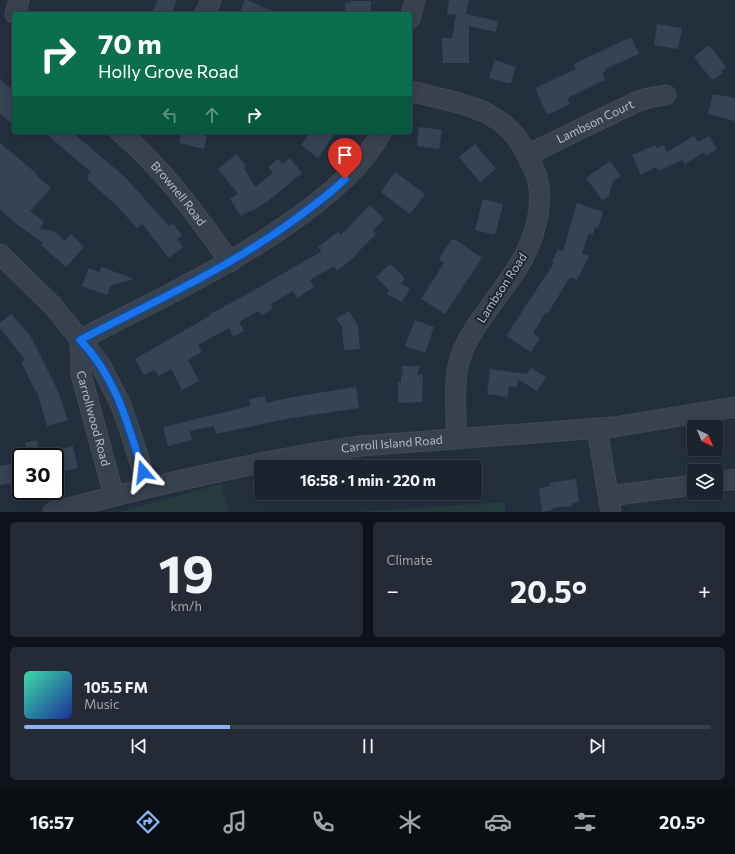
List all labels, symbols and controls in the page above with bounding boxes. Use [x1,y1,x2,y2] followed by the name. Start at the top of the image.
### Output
[98,26,162,60] text: 70 m
[32,28,84,80] icon: right
[98,60,239,82] text: Holly Grove Road
[554,96,636,146] street label: Lambson Court
[159,104,181,126] icon: left
[201,104,223,126] icon: ahead
[243,104,265,126] icon: right
[328,138,362,179] pin
[334,144,356,166] icon: arrive
[149,158,209,228] street label: Brownell Road
[473,250,529,325] street label: Lambson Road
[74,369,114,467] street label: Carrollwood Road
[687,420,723,456] north arrow
[687,420,723,500] map controls
[340,432,443,455] street label: Carroll Island Road
[12,448,64,500] speed limit sign: 30
[122,451,164,493] position arrow
[687,464,723,500] button: layers
[300,471,436,489] text: 16:58 · 1 min · 220 m
[158,540,214,604] text: 19
[387,552,432,568] text: Climate
[510,572,587,609] text: 20.5°
[387,577,399,604] text: −
[698,577,711,604] text: +
[170,598,202,614] text: km/h
[84,678,148,696] text: 105.5 FM
[84,696,119,712] text: Music
[128,735,150,757] icon: previous
[357,735,379,757] icon: pause
[586,735,608,757] icon: next
[134,808,162,836] icon: directions
[221,808,249,836] icon: music
[309,808,337,836] icon: phone
[396,808,424,836] icon: climate
[484,808,512,836] icon: car
[571,808,599,836] icon: filters
[30,811,74,833] text: 16:57
[659,811,705,833] text: 20.5°

